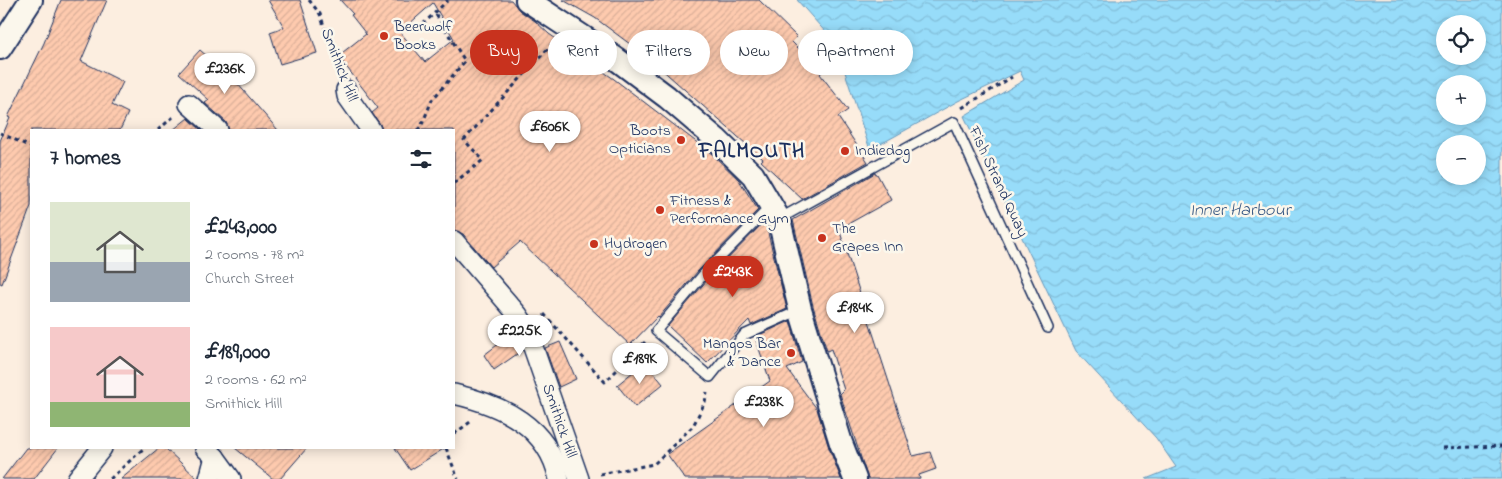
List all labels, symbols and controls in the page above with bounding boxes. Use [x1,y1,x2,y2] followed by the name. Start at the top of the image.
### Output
[393,15,453,57] place label: Beerwolf Books
[1436,15,1486,185] map controls
[1436,15,1486,65] button: locate
[314,25,364,106] street label: Smithick Hill
[378,30,390,42] marker: Beerwolf Books
[470,30,538,75] chip: Buy
[548,30,617,75] chip: Rent
[627,30,710,75] chip: Filters
[720,30,788,75] chip: New
[798,30,913,75] chip: Apartment
[190,52,260,95] pin: £236K
[205,57,245,81] text: £236K
[1436,75,1486,125] button: +
[515,110,585,153] pin: £606K
[531,115,569,139] text: £606K
[609,119,671,161] place label: Boots Opticians
[961,122,1034,242] street label: Fish Strand Quay
[675,134,687,146] marker: Boots Opticians
[1436,135,1486,185] button: −
[698,137,805,167] district label: FALMOUTH
[855,139,910,163] place label: Indiedog
[50,144,121,174] text: 7 homes
[407,145,435,173] icon: filters
[839,145,851,157] marker: Indiedog
[669,189,789,231] place label: Fitness & Performance Gym
[1190,198,1293,224] water label: Inner Harbour
[654,204,666,216] marker: Fitness & Performance Gym
[205,213,277,243] text: £243,000
[832,217,903,259] place label: The Grapes Inn
[90,222,150,282] icon: home
[604,232,667,256] place label: Hydrogen
[816,232,828,244] marker: The Grapes Inn
[588,238,600,250] marker: Hydrogen
[205,243,304,267] text: 2 rooms · 78 m²
[698,256,768,298] pin: £243K
[713,260,753,284] text: £243K
[205,267,294,291] text: Church Street
[820,292,890,334] pin: £184K
[837,296,873,320] text: £184K
[485,314,555,357] pin: £225K
[499,319,541,343] text: £225K
[703,332,782,374] place label: Mangos Bar & Dance
[205,338,270,368] text: £189,000
[605,342,675,385] pin: £189K
[90,347,150,407] icon: home
[623,347,657,371] text: £189K
[785,347,797,359] marker: Mangos Bar & Dance
[205,368,307,392] text: 2 rooms · 62 m²
[535,381,583,462] street label: Smithick Hill
[729,386,799,428] pin: £238K
[745,390,783,414] text: £238K
[205,392,282,416] text: Smithick Hill

